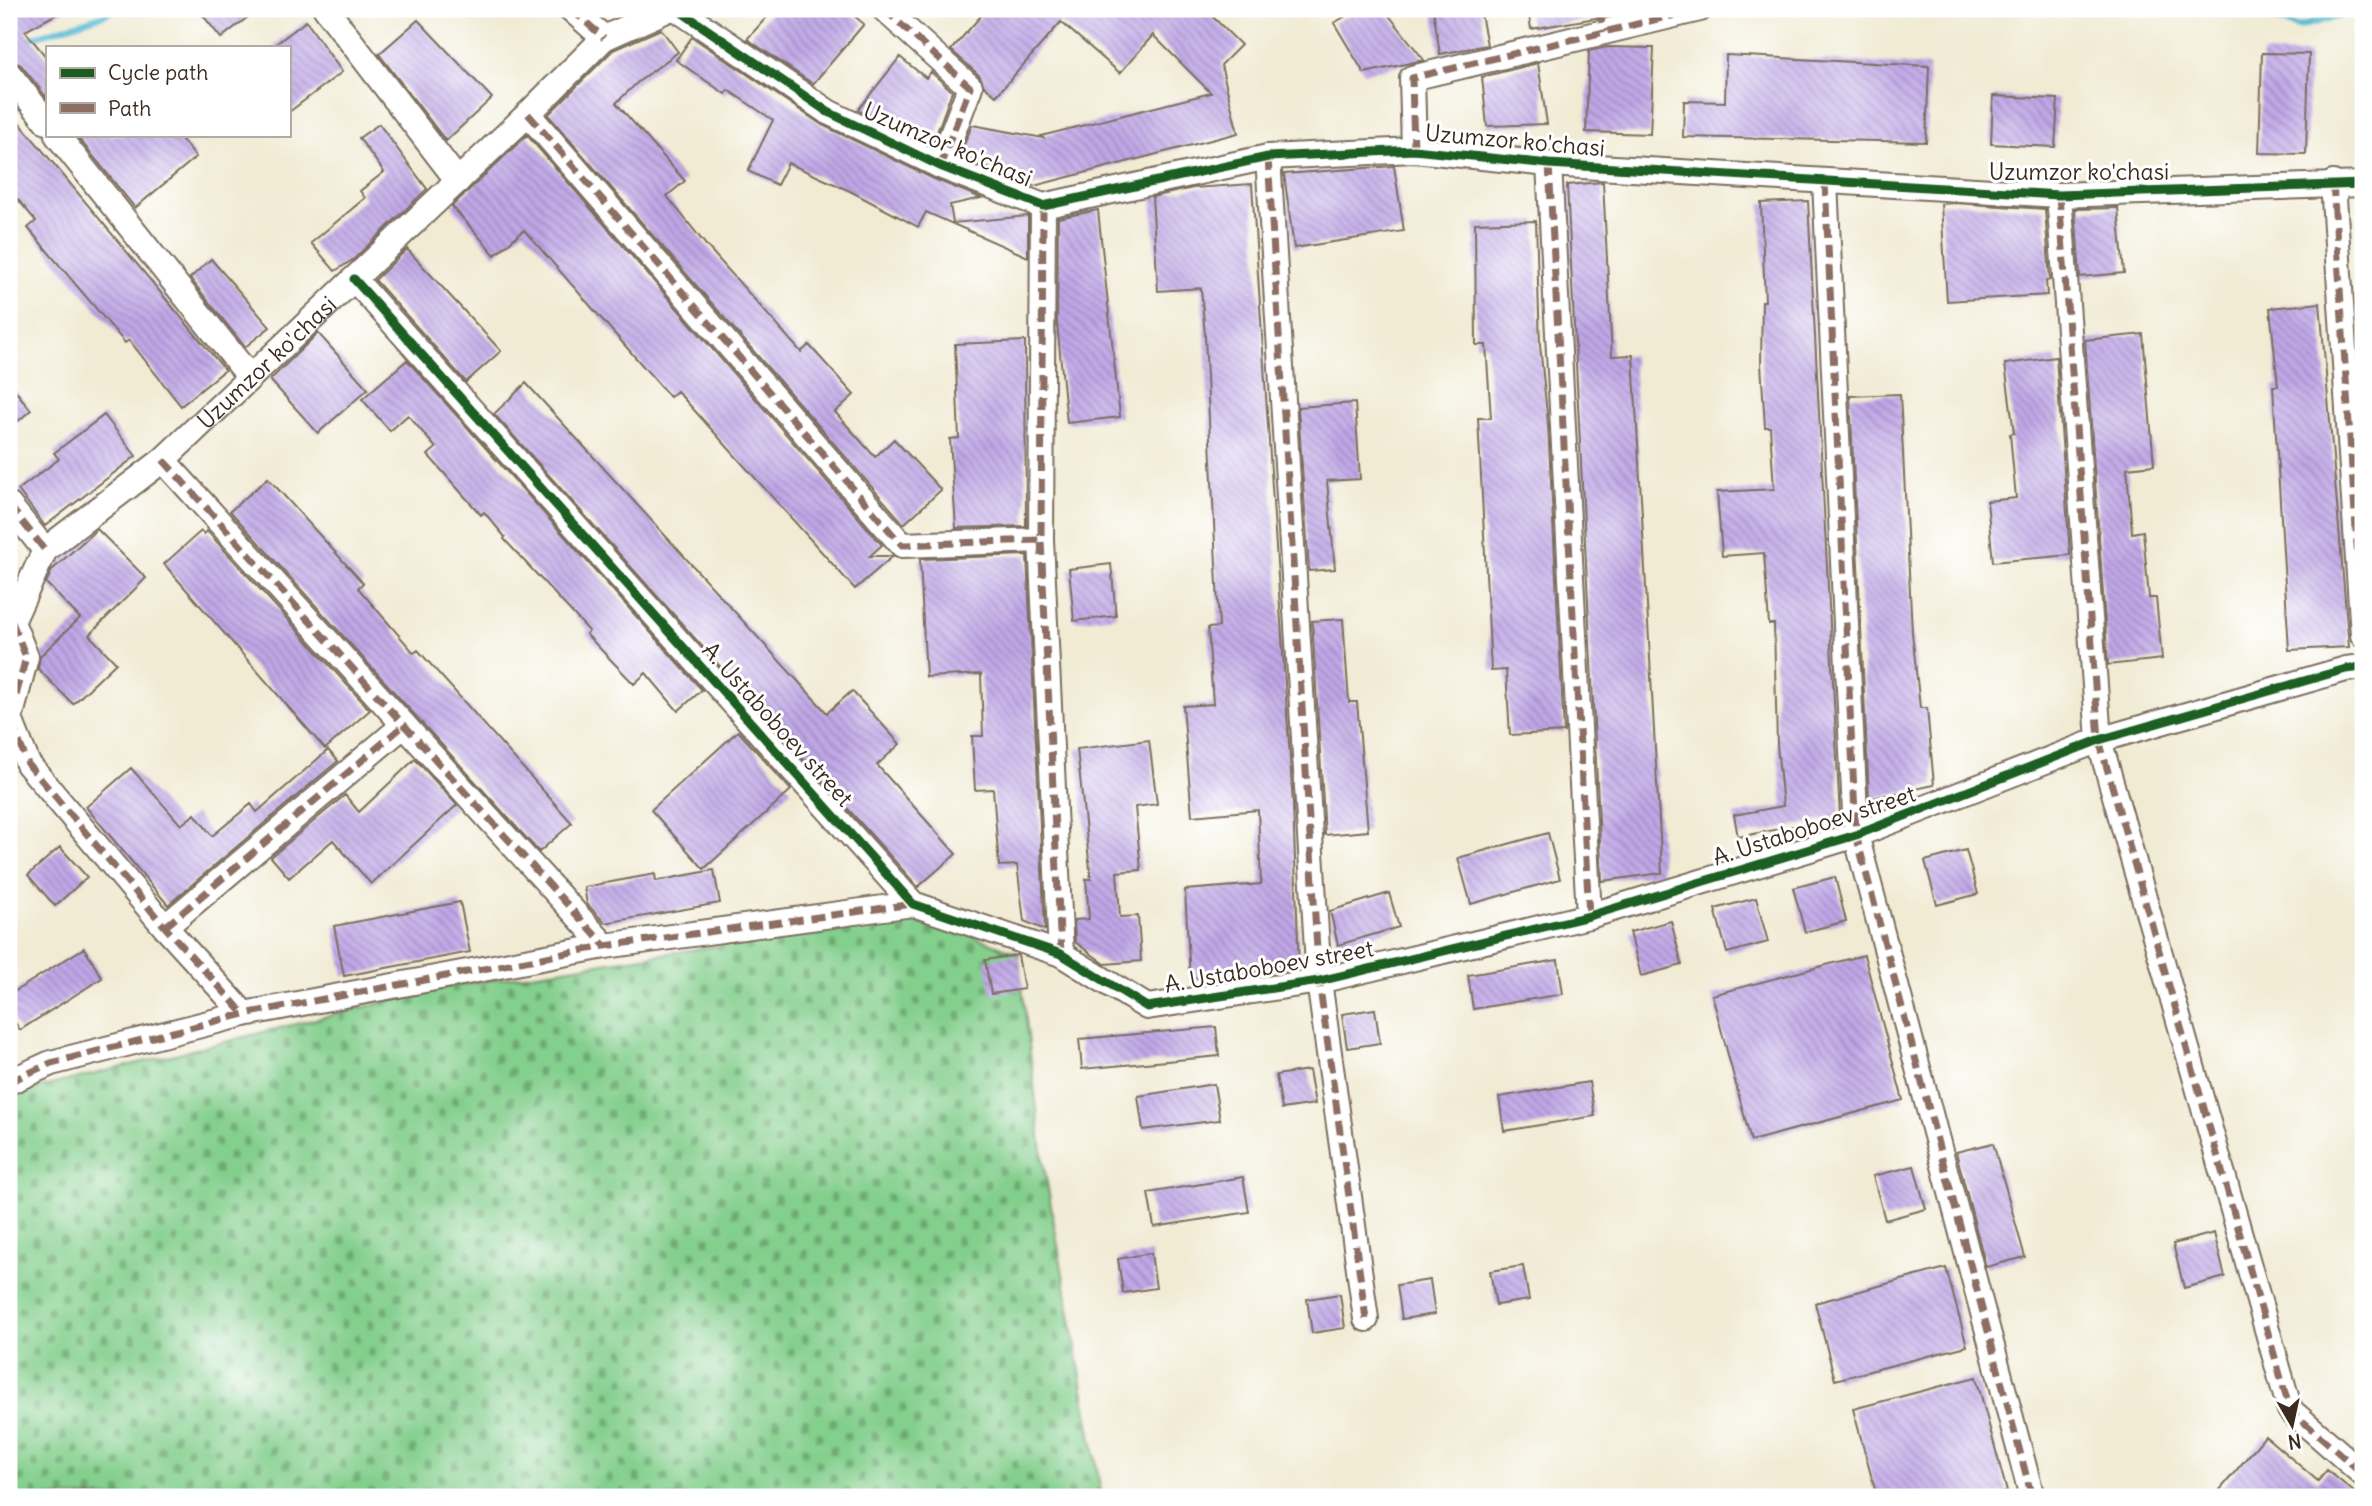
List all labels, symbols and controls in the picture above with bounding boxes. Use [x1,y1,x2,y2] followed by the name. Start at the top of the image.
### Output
[46,46,290,136] legend
[108,59,208,86] text: Cycle path
[108,95,151,122] text: Path
[859,95,1037,193] street label: Uzumzor ko'chasi
[1424,118,1606,162] street label: Uzumzor ko'chasi
[1989,157,2169,186] street label: Uzumzor ko'chasi
[191,289,342,435] street label: Uzumzor ko'chasi
[696,636,860,812] street label: A. Ustaboboev street
[1709,778,1919,871] street label: A. Ustaboboev street
[1162,933,1376,999] street label: A. Ustaboboev street
[2256,1390,2326,1460] north arrow
[2286,1429,2303,1455] text: N

